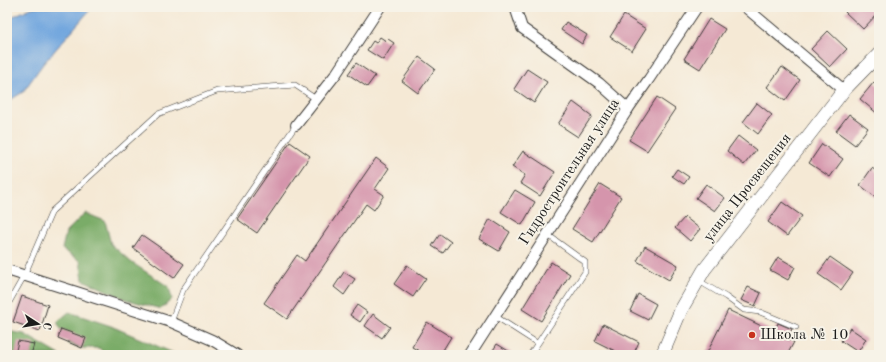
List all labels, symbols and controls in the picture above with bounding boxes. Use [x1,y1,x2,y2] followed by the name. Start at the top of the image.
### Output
[517,96,623,248] street label: Гидростроительная улица
[701,131,795,245] street label: улица Просвещения
[18,304,58,344] north arrow
[40,321,52,330] text: С
[760,328,848,343] place label: Школа № 10
[747,330,757,340] marker: Школа № 10

